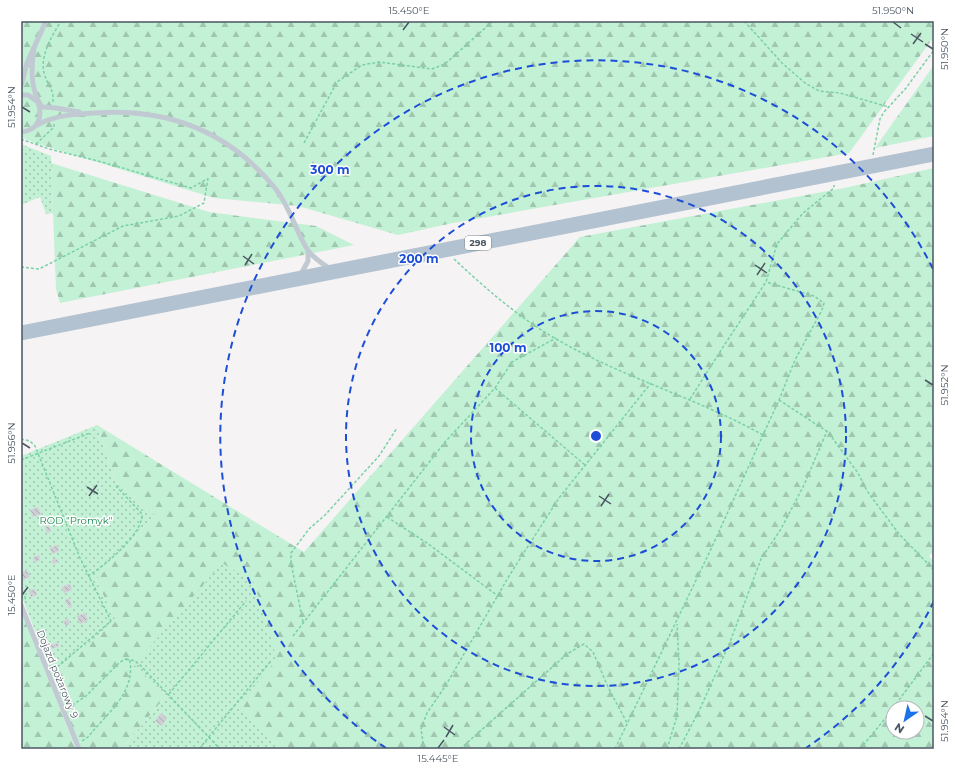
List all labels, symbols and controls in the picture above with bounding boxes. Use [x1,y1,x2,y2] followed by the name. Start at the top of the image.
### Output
[388,4,430,17] text: 15.450°E
[872,4,914,17] text: 51.950°N
[938,28,951,70] text: 51.950°N
[5,86,18,128] text: 51.954°N
[309,162,350,177] text: 300 m
[465,236,491,250] road number: 298
[399,251,439,266] text: 200 m
[490,340,526,355] text: 100 m
[938,364,951,406] text: 51.952°N
[5,422,18,464] text: 51.956°N
[589,429,603,443] centre of rings
[40,514,113,527] park label: ROD "Promyk"
[5,574,18,616] text: 15.450°E
[34,628,81,720] street label: Dojazd pożarowy 9
[885,700,925,740] north arrow
[938,700,951,742] text: 51.954°N
[892,720,907,737] text: N
[418,752,459,765] text: 15.445°E

